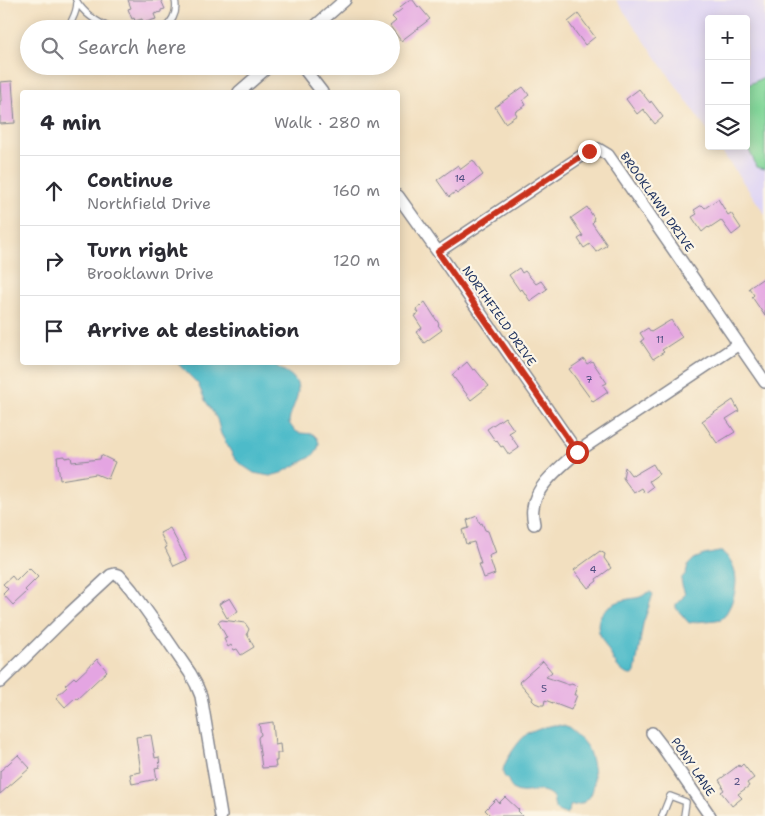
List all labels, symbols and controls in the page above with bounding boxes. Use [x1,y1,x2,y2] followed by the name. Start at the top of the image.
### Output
[705,15,750,150] map controls
[705,15,750,60] button: +
[20,20,400,75] search box
[38,34,66,62] icon: search
[78,35,187,60] text: Search here
[705,60,750,105] button: −
[705,105,750,150] button: layers
[40,109,101,137] text: 4 min
[274,112,380,133] text: Walk · 280 m
[578,140,601,163] route end
[617,149,697,255] street label: BROOKLAWN DRIVE
[87,168,173,193] text: Continue
[455,172,465,185] house number: 14
[40,177,68,205] icon: ahead
[333,180,380,201] text: 160 m
[87,193,211,214] text: Northfield Drive
[87,238,188,263] text: Turn right
[40,247,68,275] icon: right
[333,250,380,271] text: 120 m
[87,263,214,284] text: Brooklawn Drive
[458,263,540,369] street label: NORTHFIELD DRIVE
[40,317,68,345] icon: arrive
[87,318,299,343] text: Arrive at destination
[656,333,664,346] house number: 11
[586,373,593,386] house number: 7
[566,441,589,464] route start
[590,563,597,576] house number: 4
[541,682,547,695] house number: 5
[667,735,719,799] street label: PONY LANE
[734,775,741,788] house number: 2

